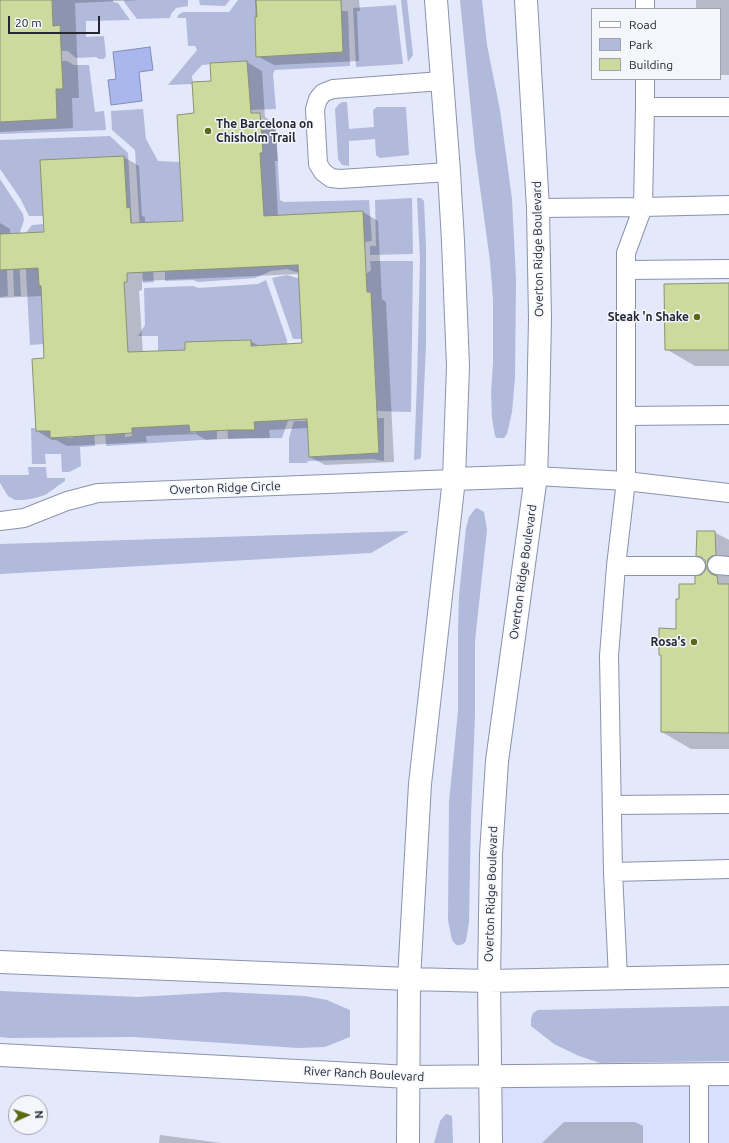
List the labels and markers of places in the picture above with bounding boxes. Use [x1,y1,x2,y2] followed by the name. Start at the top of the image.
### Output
[216,117,313,145] place label: The Barcelona on Chisholm Trail
[203,126,213,136] marker: The Barcelona on Chisholm Trail
[608,310,689,324] place label: Steak 'n Shake
[692,312,702,322] marker: Steak 'n Shake
[651,635,686,649] place label: Rosa's
[689,637,699,647] marker: Rosa's

